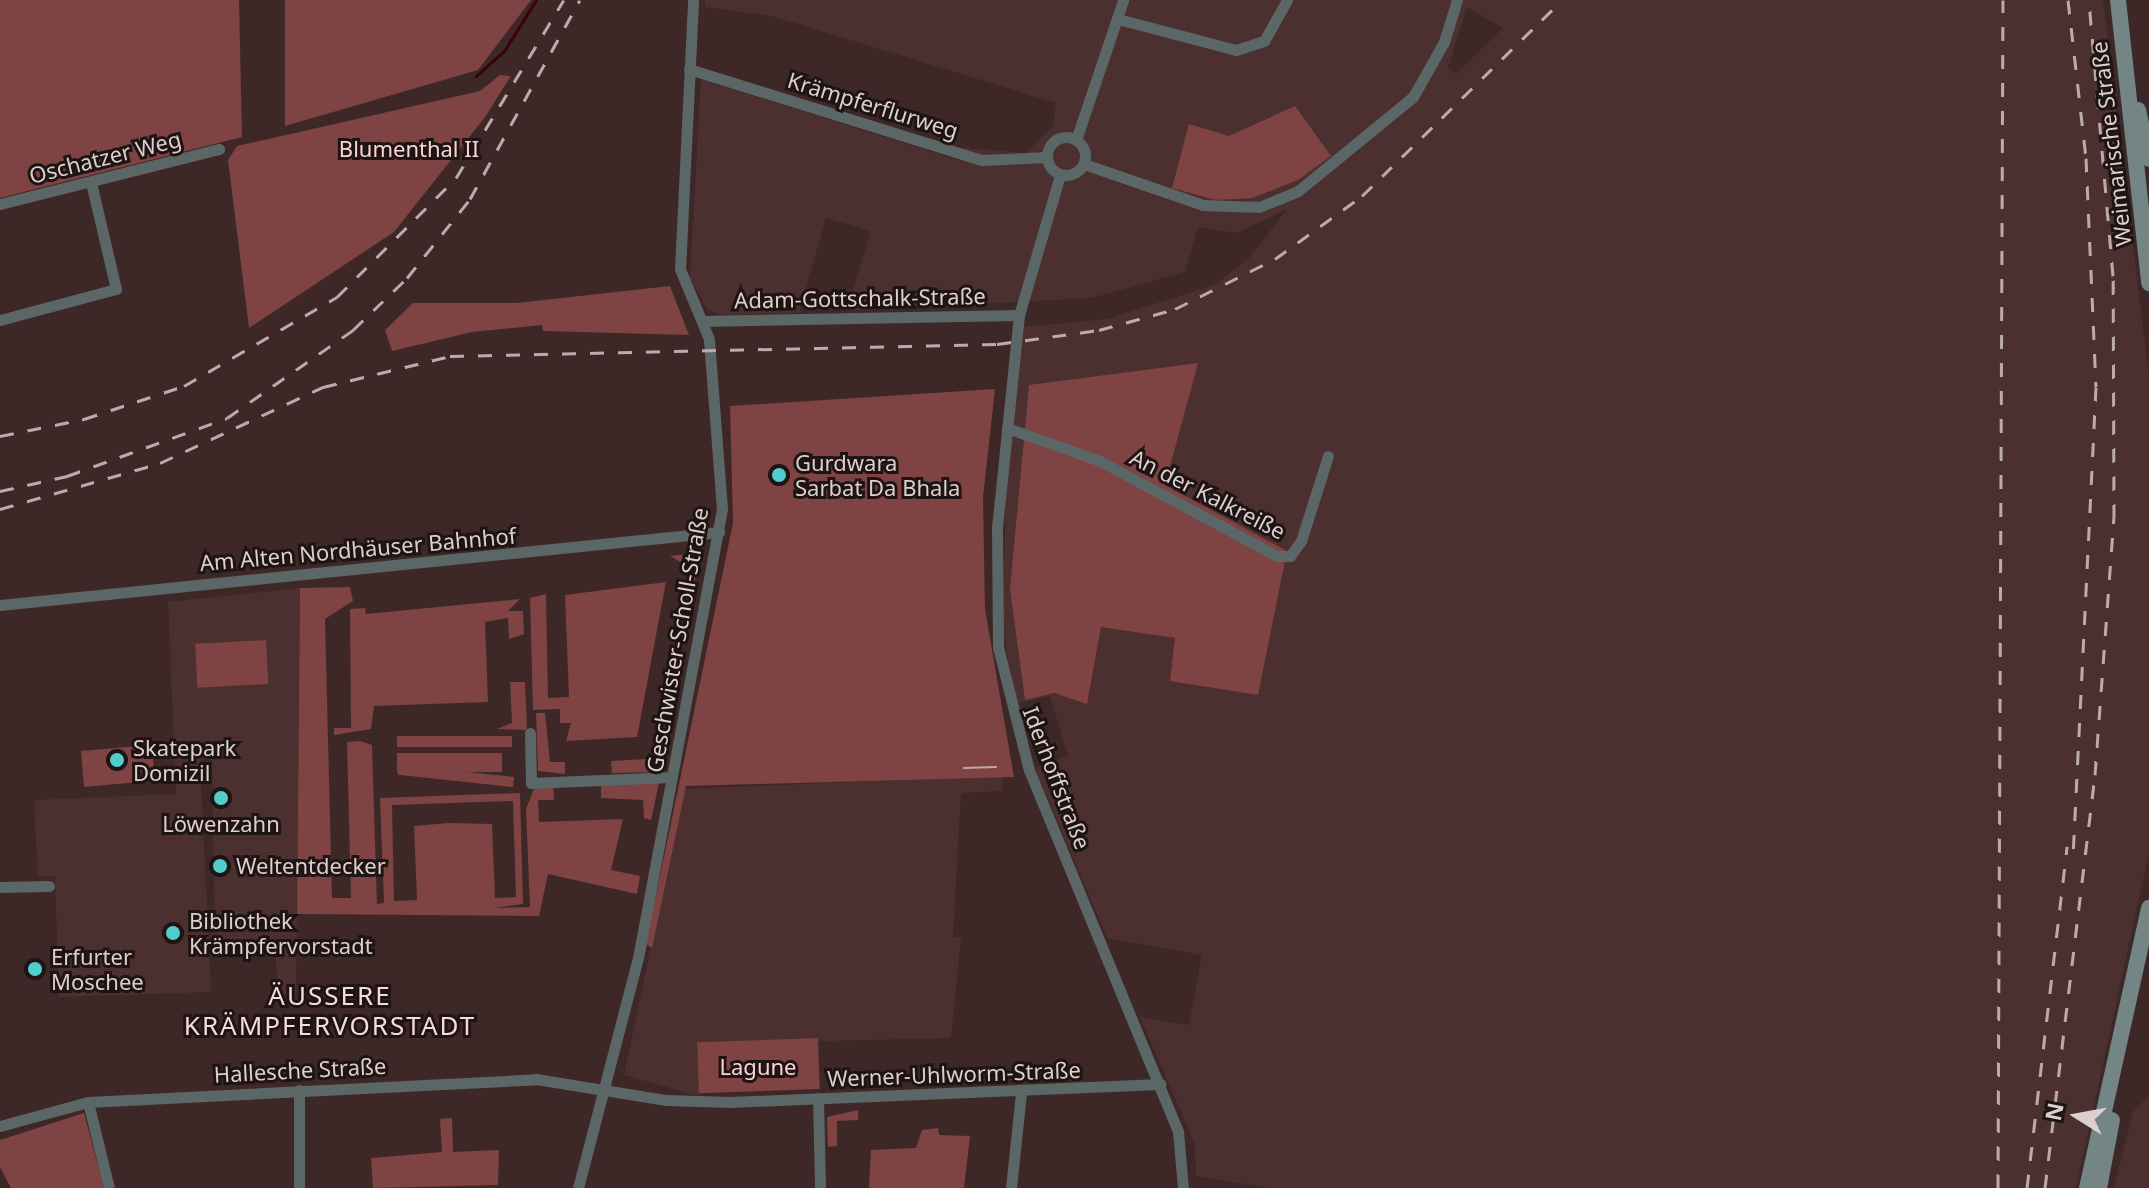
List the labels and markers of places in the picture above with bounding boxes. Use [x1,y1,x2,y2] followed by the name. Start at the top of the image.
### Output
[795,449,960,500] place label: Gurdwara Sarbat Da Bhala
[770,466,788,484] marker: Gurdwara Sarbat Da Bhala
[133,734,236,786] place label: Skatepark Domizil
[108,751,126,769] marker: Skatepark Domizil
[212,789,230,807] marker: Löwenzahn
[162,811,280,837] place label: Löwenzahn
[236,853,386,879] place label: Weltentdecker
[211,857,229,875] marker: Weltentdecker
[189,907,373,958] place label: Bibliothek Krämpfervorstadt
[164,924,182,942] marker: Bibliothek Krämpfervorstadt
[51,943,144,994] place label: Erfurter Moschee
[26,960,44,978] marker: Erfurter Moschee

